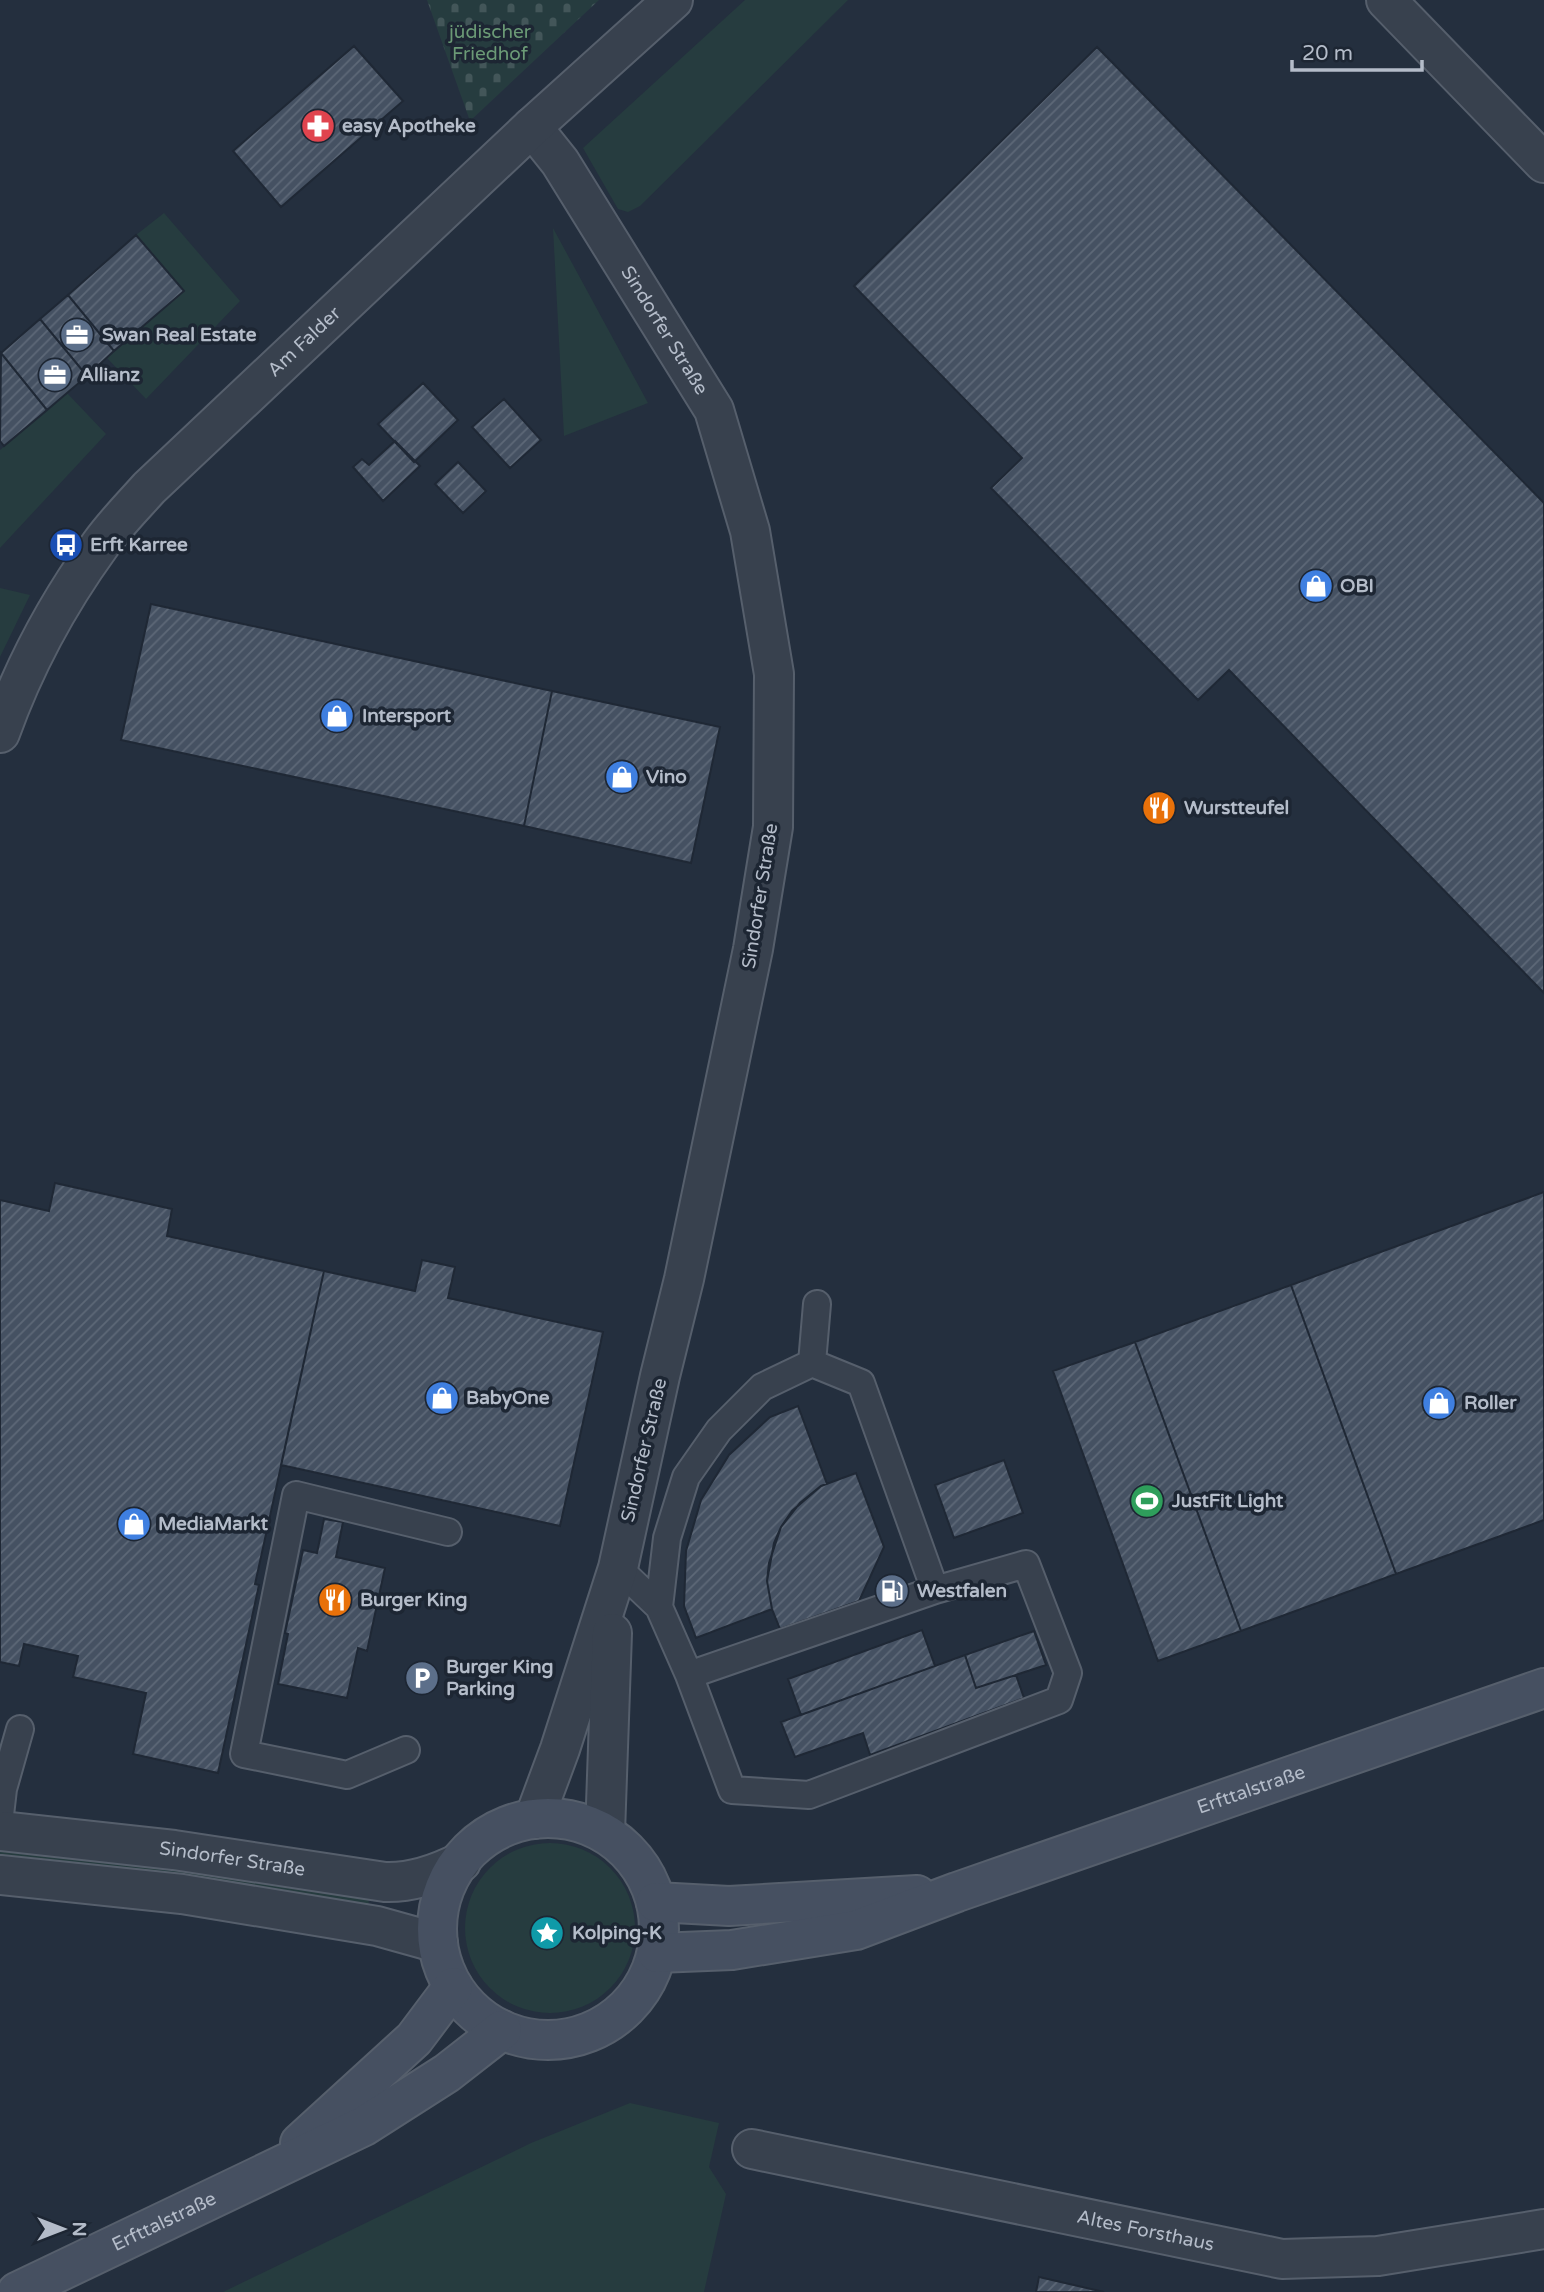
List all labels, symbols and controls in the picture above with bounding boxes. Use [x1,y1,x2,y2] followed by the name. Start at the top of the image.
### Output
[448,21,532,65] park label: jüdischer Friedhof
[1292,28,1422,72] scale bar
[1302,41,1353,66] text: 20 m
[299,107,337,145] pharmacy icon: easy Apotheke
[342,115,476,138] place label: easy Apotheke
[616,262,713,399] street label: Sindorfer Straße
[263,302,346,381] street label: Am Falder
[58,316,96,354] office icon: Swan Real Estate
[102,324,257,346] place label: Swan Real Estate
[36,356,74,394] office icon: Allianz
[80,364,141,386] place label: Allianz
[47,526,85,564] bus stop icon: Erft Karree
[90,534,188,556] place label: Erft Karree
[1297,567,1335,605] shop icon: OBI
[1340,575,1374,597] place label: OBI
[318,697,356,735] shop icon: Intersport
[362,705,452,728] place label: Intersport
[603,758,641,796] shop icon: Vino
[646,766,687,788] place label: Vino
[1140,789,1178,827] restaurant icon: Wurstteufel
[1184,797,1289,819] place label: Wurstteufel
[738,822,782,970] street label: Sindorfer Straße
[617,1376,671,1524] street label: Sindorfer Straße
[423,1379,461,1417] shop icon: BabyOne
[1420,1384,1458,1422] shop icon: Roller
[466,1387,550,1410] place label: BabyOne
[1464,1392,1517,1414] place label: Roller
[1128,1482,1166,1520] sports icon: JustFit Light
[1171,1490,1284,1513] place label: JustFit Light
[115,1505,153,1543] shop icon: MediaMarkt
[158,1513,269,1535] place label: MediaMarkt
[873,1572,911,1610] fuel station icon: Westfalen
[917,1580,1007,1602] place label: Westfalen
[316,1581,354,1619] restaurant icon: Burger King
[360,1589,468,1612] place label: Burger King
[446,1656,554,1701] place label: Burger King Parking
[403,1659,441,1697] parking icon: Burger King Parking
[1194,1761,1308,1819] street label: Erfttalstraße
[158,1837,307,1881] street label: Sindorfer Straße
[528,1914,566,1952] place icon: Kolping-K
[572,1922,662,1945] place label: Kolping-K
[108,2187,220,2256] street label: Erfttalstraße
[28,2194,98,2264] north arrow
[1075,2206,1216,2256] street label: Altes Forsthaus
[68,2221,90,2237] text: N

